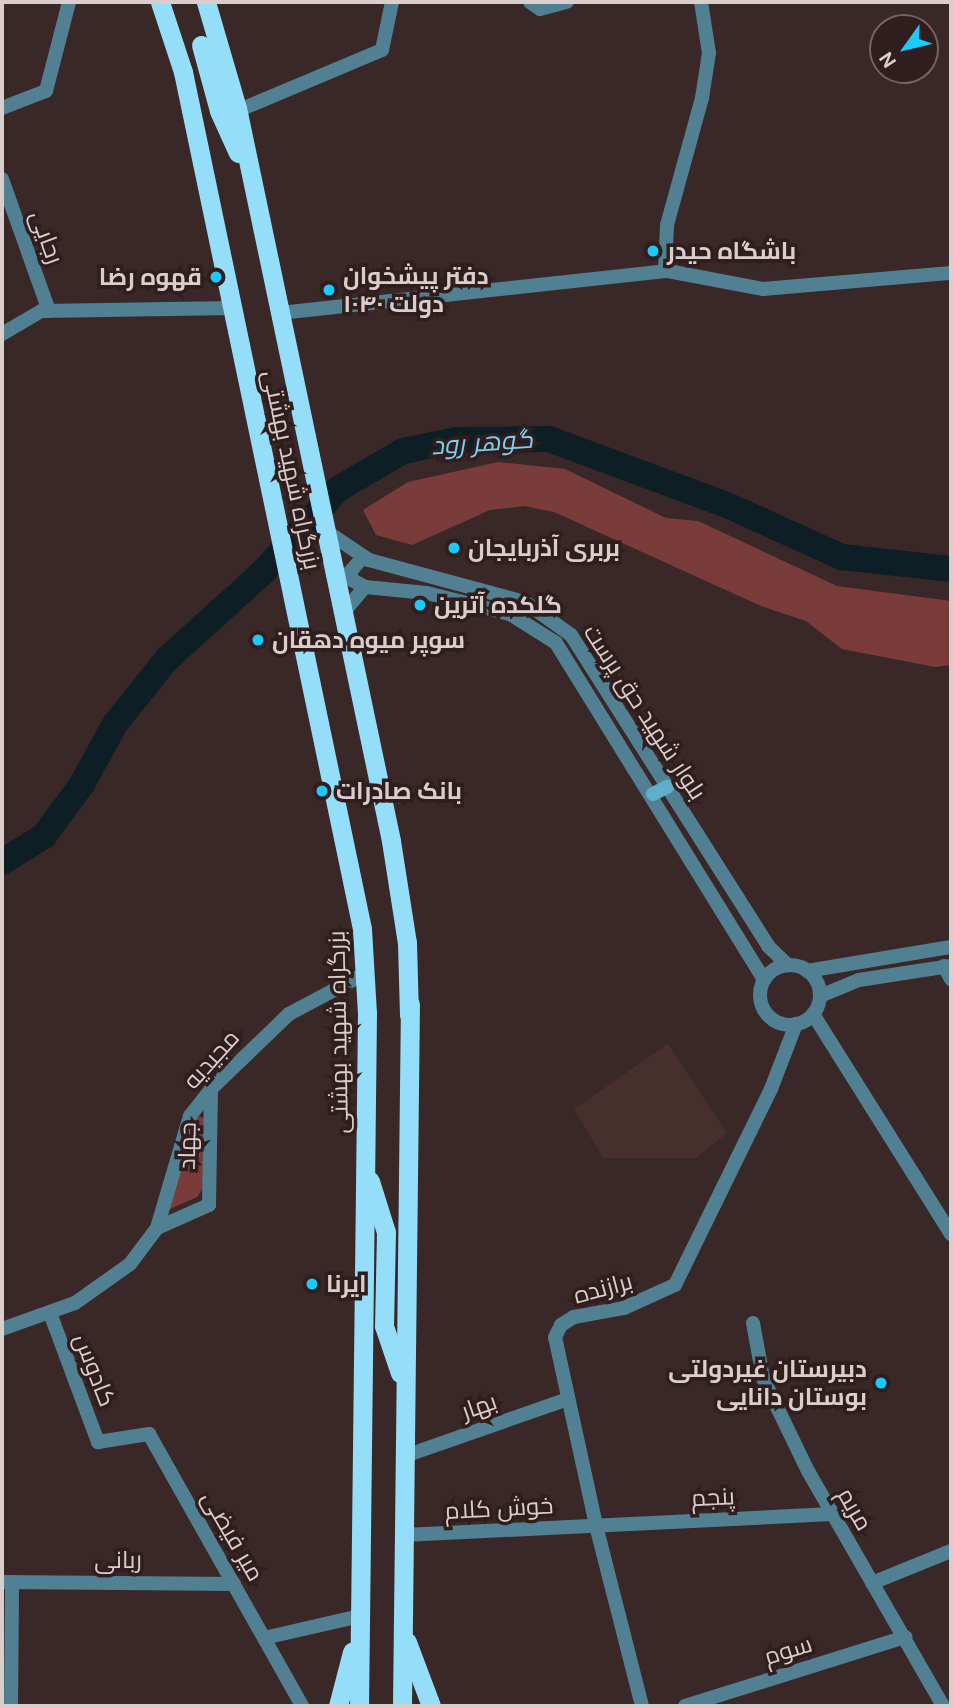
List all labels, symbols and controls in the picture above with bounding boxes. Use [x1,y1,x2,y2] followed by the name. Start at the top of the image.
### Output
[869,14,939,84] north arrow
[874,47,902,73] text: N
[24,207,70,267] street label: رجایی
[667,237,796,265] place label: باشگاه حیدر
[645,243,661,259] marker: باشگاه حیدر
[343,262,489,318] place label: دفتر پیشخوان دولت ۱۰۴۰
[99,263,202,291] place label: قهوه رضا
[208,269,224,285] marker: قهوه رضا
[321,282,337,298] marker: دفتر پیشخوان دولت ۱۰۴۰
[257,368,327,572] street label: بزرگراه شهید بهشتی
[430,424,534,462] water label: گوهر رود
[468,534,620,562] place label: بربری آذربایجان
[446,540,462,556] marker: بربری آذربایجان
[434,591,562,619] place label: گلکده آترین
[412,597,428,613] marker: گلکده آترین
[578,619,712,805] street label: بلوار شهید حق پرست
[272,626,465,654] place label: سوپر میوه دهقان
[250,632,266,648] marker: سوپر میوه دهقان
[336,777,462,805] place label: بانک صادرات
[314,783,330,799] marker: بانک صادرات
[322,930,354,1134] street label: بزرگراه شهید بهشتی
[177,1023,245,1095] street label: مجیدیه
[172,1122,202,1170] street label: جهاد
[570,1266,636,1310] street label: برازنده
[326,1270,367,1298] place label: ایرنا
[304,1276,320,1292] marker: ایرنا
[68,1329,122,1411] street label: کادوس
[668,1355,867,1411] place label: دبیرستان غیردولتی بوستان دانایی
[873,1375,889,1391] marker: دبیرستان غیردولتی بوستان دانایی
[457,1387,501,1425] street label: بهار
[690,1481,736,1513] street label: پنجم
[831,1482,879,1536] street label: مریم
[196,1486,270,1586] street label: میر فیضی
[444,1491,554,1525] street label: خوش کلام
[94,1546,142,1574] street label: ربانی
[760,1629,816,1671] street label: سوم

